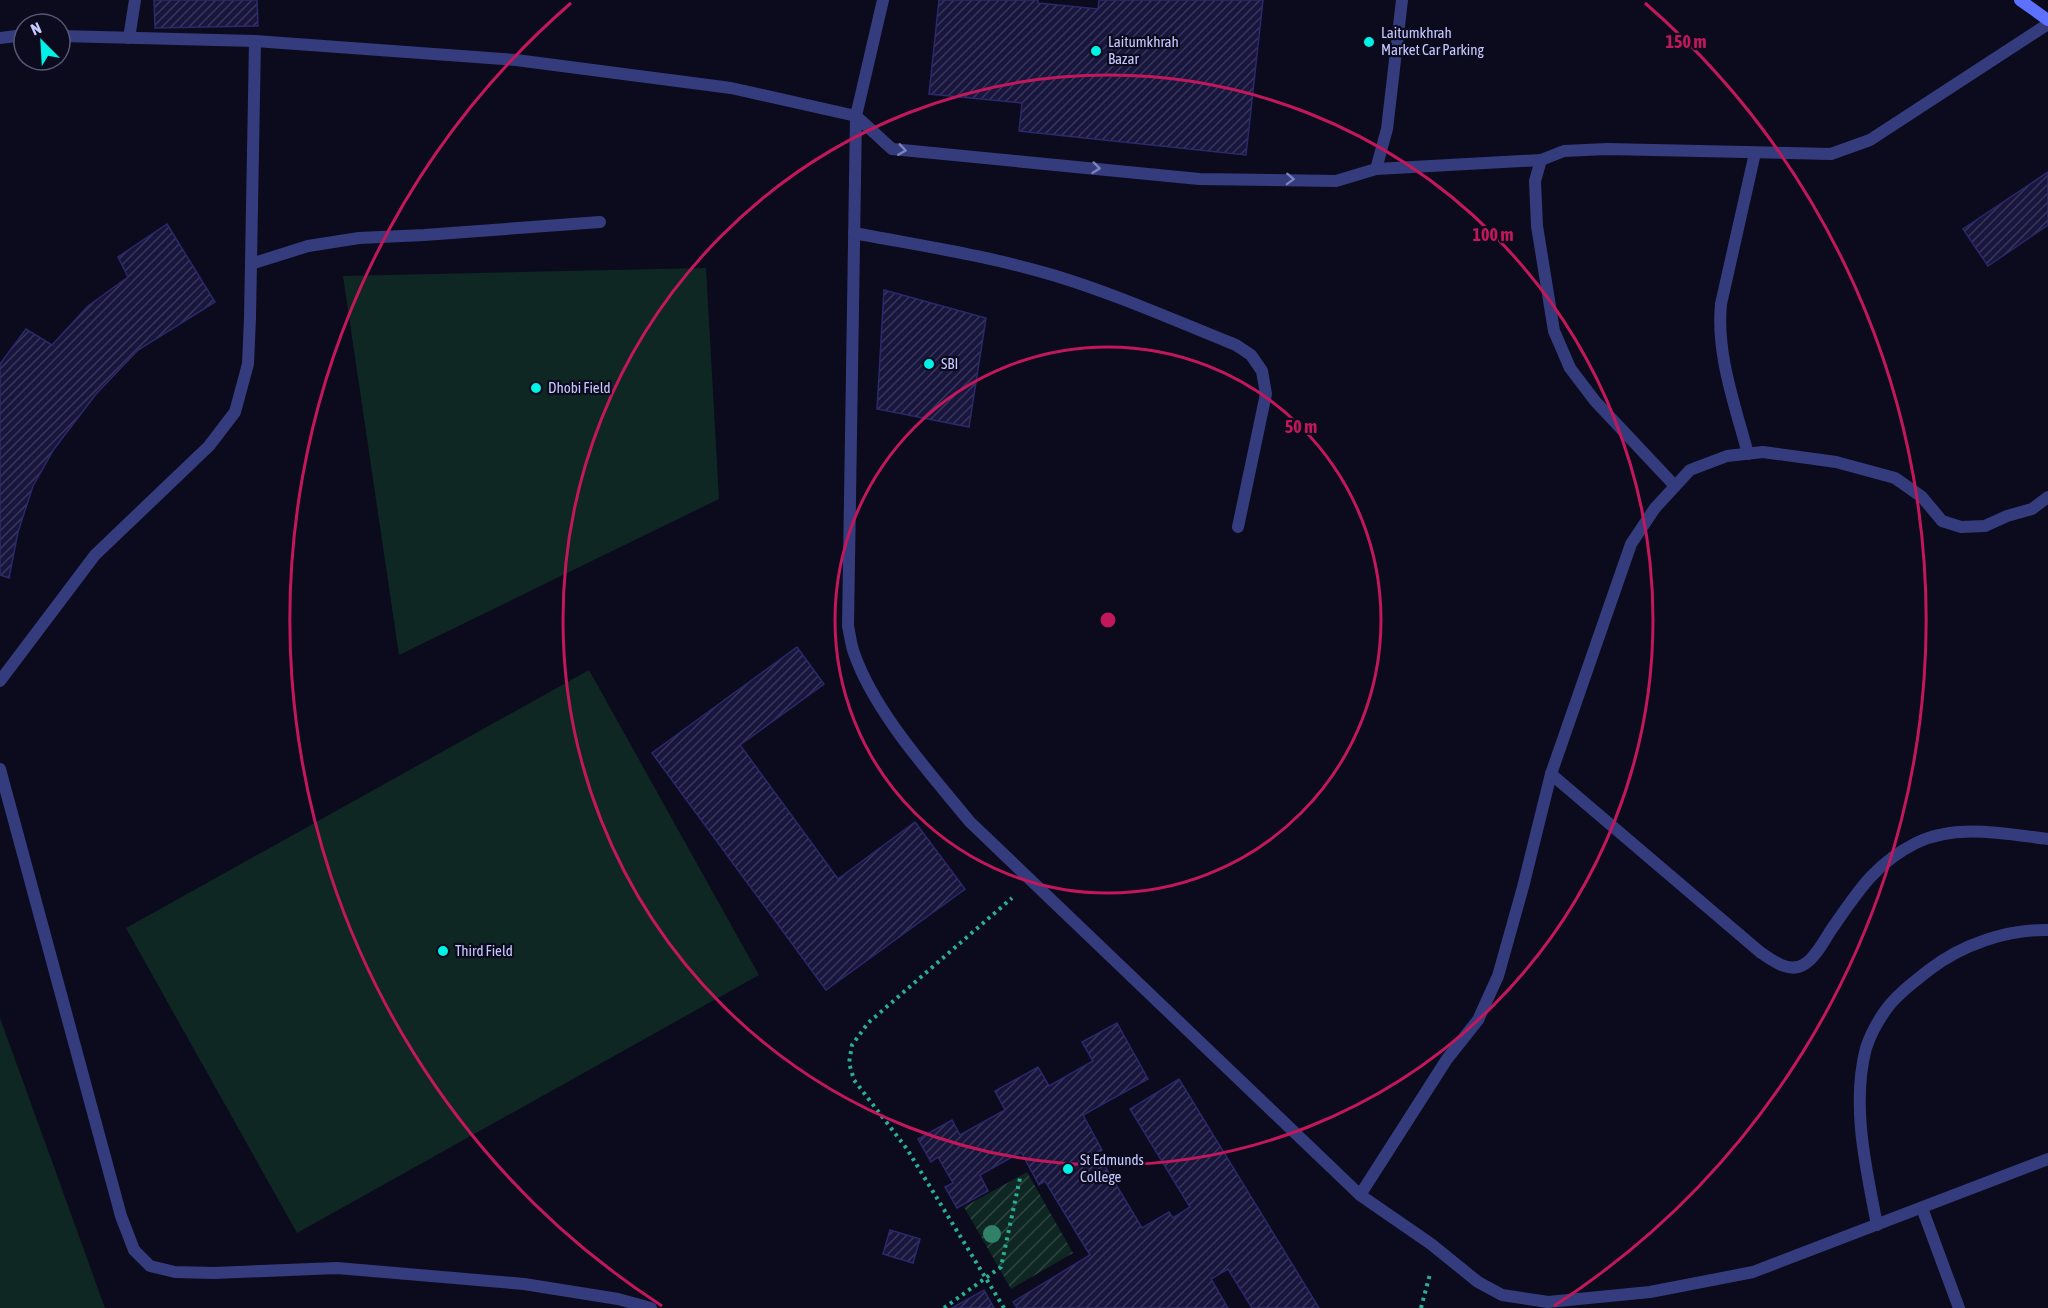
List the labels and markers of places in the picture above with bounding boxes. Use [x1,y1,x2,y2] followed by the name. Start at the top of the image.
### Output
[1381,24,1484,58] place label: Laitumkhrah Market Car Parking
[1108,33,1179,67] place label: Laitumkhrah Bazar
[1362,35,1376,49] marker: Laitumkhrah Market Car Parking
[1089,44,1103,58] marker: Laitumkhrah Bazar
[941,355,958,372] place label: SBI
[922,357,936,371] marker: SBI
[548,379,611,396] place label: Dhobi Field
[529,381,543,395] marker: Dhobi Field
[1098,610,1118,630] centre of rings
[455,942,513,959] place label: Third Field
[436,944,450,958] marker: Third Field
[1080,1151,1144,1185] place label: St Edmunds College
[1061,1162,1075,1176] marker: St Edmunds College

